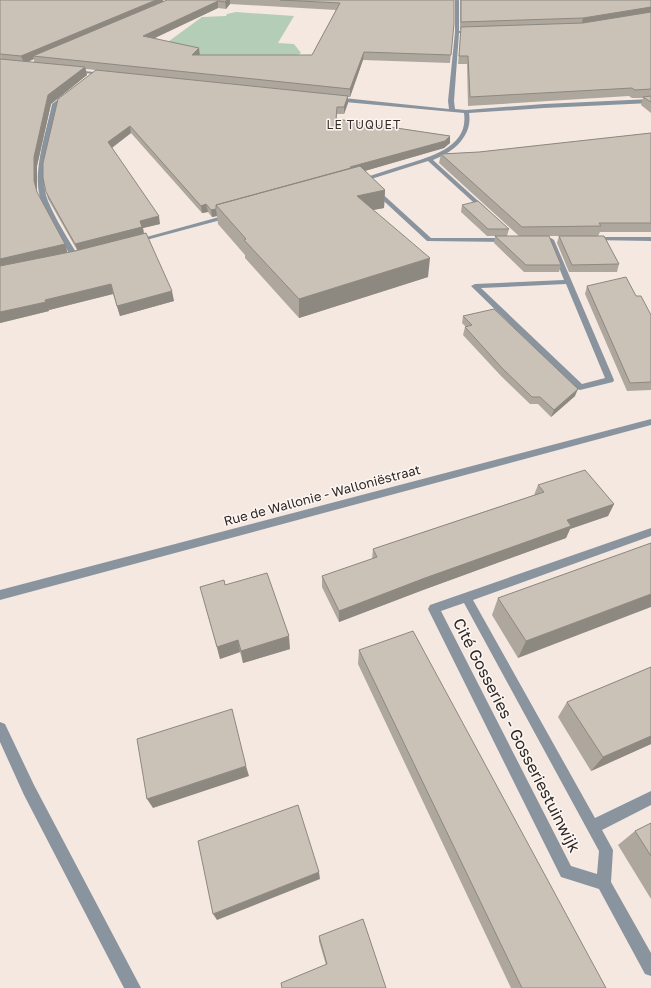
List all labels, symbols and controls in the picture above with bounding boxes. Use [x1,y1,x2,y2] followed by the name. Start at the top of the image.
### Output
[327,117,401,132] district label: LE TUQUET
[222,461,422,529] street label: Rue de Wallonie - Walloniëstraat
[449,614,585,856] street label: Cité Gosseries - Gosseriestuinwijk

